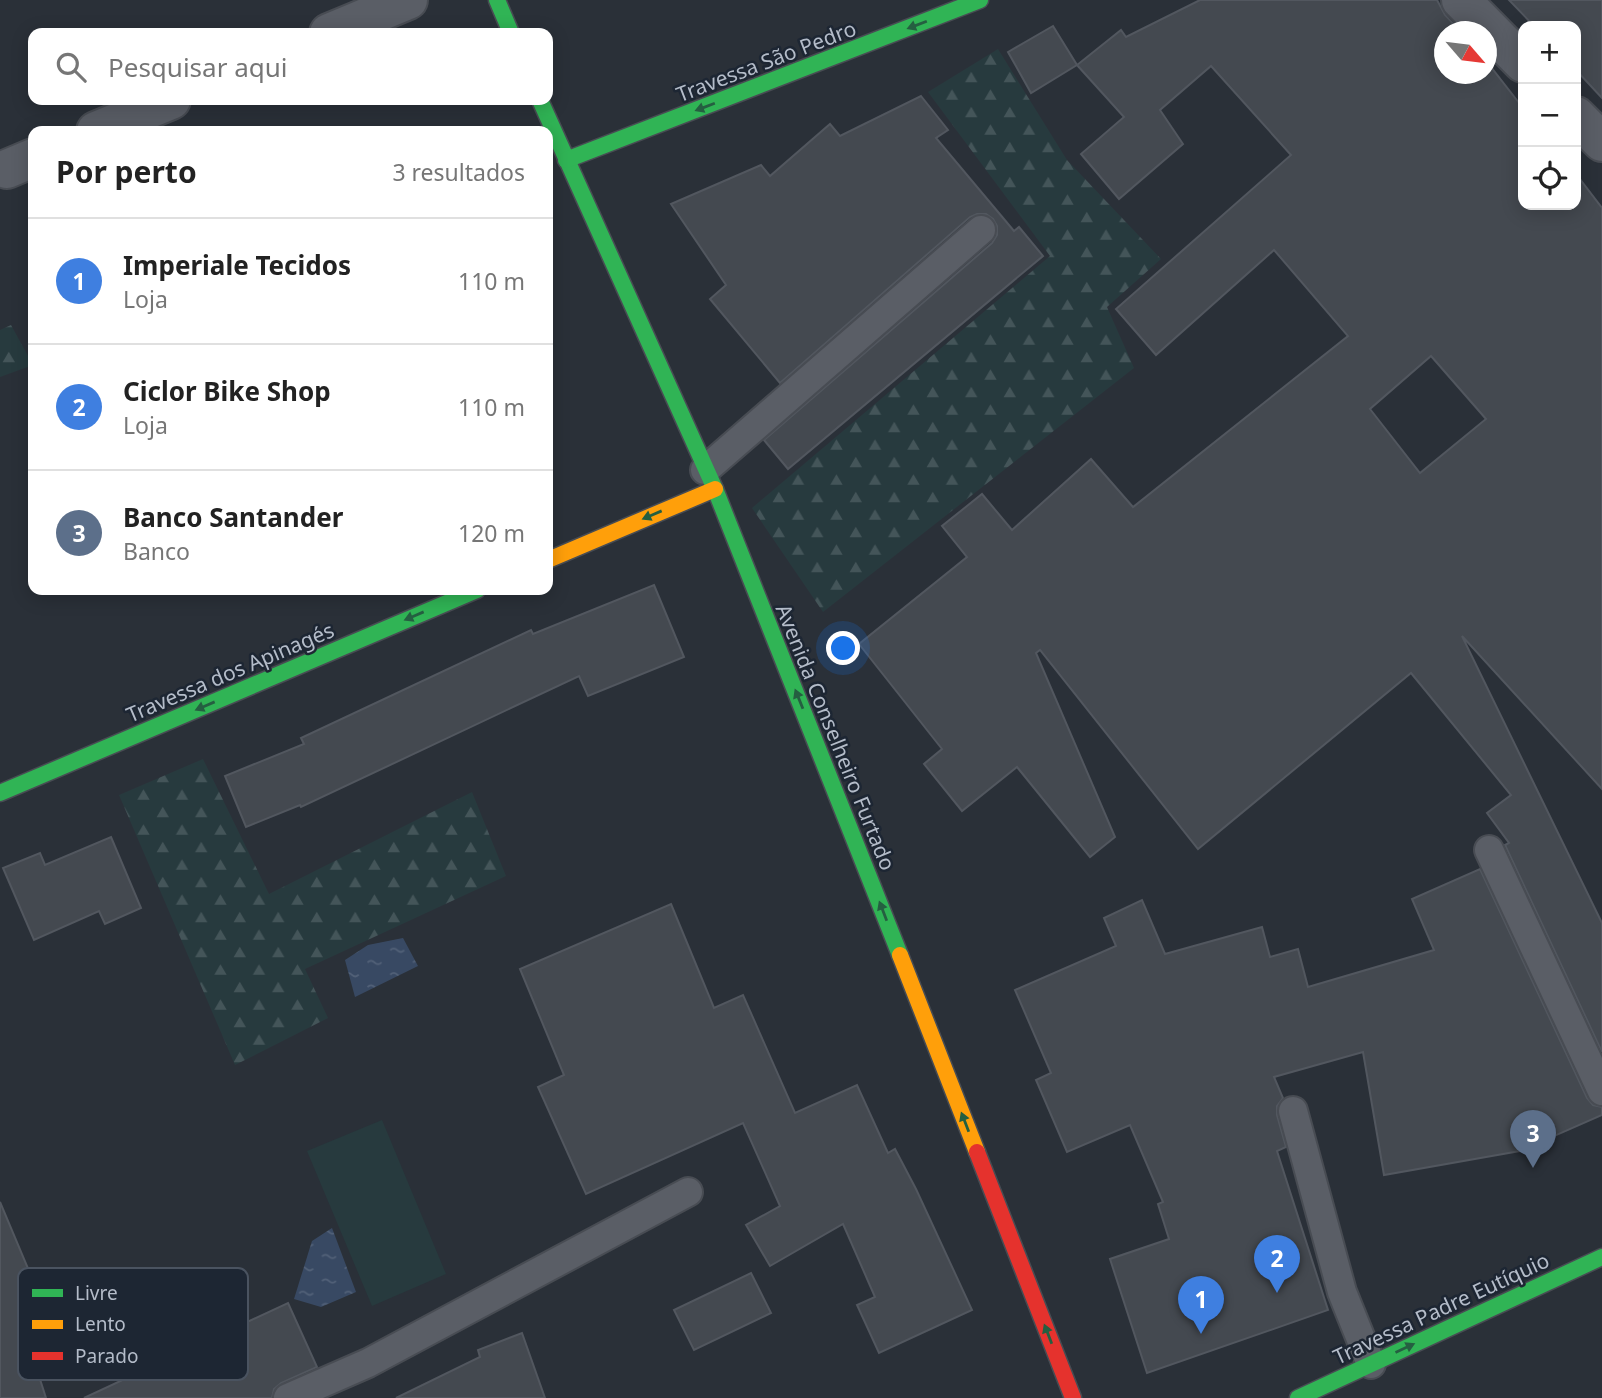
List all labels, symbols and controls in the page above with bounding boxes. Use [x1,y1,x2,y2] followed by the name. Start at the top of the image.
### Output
[672,14,860,108] street label: Travessa São Pedro
[906,19,927,30] one-way arrow
[1434,21,1497,84] north arrow
[1518,21,1581,210] map controls
[1518,21,1581,84] button: +
[28,28,553,105] search box
[52,48,90,86] icon: search
[108,49,288,85] text: Pesquisar aqui
[1518,84,1581,147] button: −
[694,101,715,112] one-way arrow
[1518,147,1581,210] button: locate
[56,151,197,192] text: Por perto
[392,156,525,188] text: 3 resultados
[123,247,351,283] text: Imperiale Tecidos
[72,265,86,297] text: 1
[458,265,525,297] text: 110 m
[123,283,168,315] text: Loja
[123,373,331,409] text: Ciclor Bike Shop
[72,391,86,423] text: 2
[458,391,525,423] text: 110 m
[123,409,168,441] text: Loja
[123,499,343,535] text: Banco Santander
[641,510,662,521] one-way arrow
[72,517,86,549] text: 3
[458,517,525,549] text: 120 m
[123,535,190,567] text: Banco
[770,600,902,874] street label: Avenida Conselheiro Furtado
[403,611,424,622] one-way arrow
[122,616,338,728] street label: Travessa dos Apinagés
[826,631,860,665] your location
[793,688,804,709] one-way arrow
[194,700,215,711] one-way arrow
[877,900,888,921] one-way arrow
[1510,1110,1556,1168] pin: 3
[960,1112,971,1133] one-way arrow
[1254,1235,1300,1293] pin: 2
[1329,1246,1553,1370] street label: Travessa Padre Eutíquio
[18,1268,248,1380] legend
[1178,1276,1224,1334] pin: 1
[75,1280,118,1306] text: Livre
[75,1311,126,1337] text: Lento
[1042,1324,1053,1345] one-way arrow
[75,1343,138,1369] text: Parado
[1395,1343,1415,1354] one-way arrow

